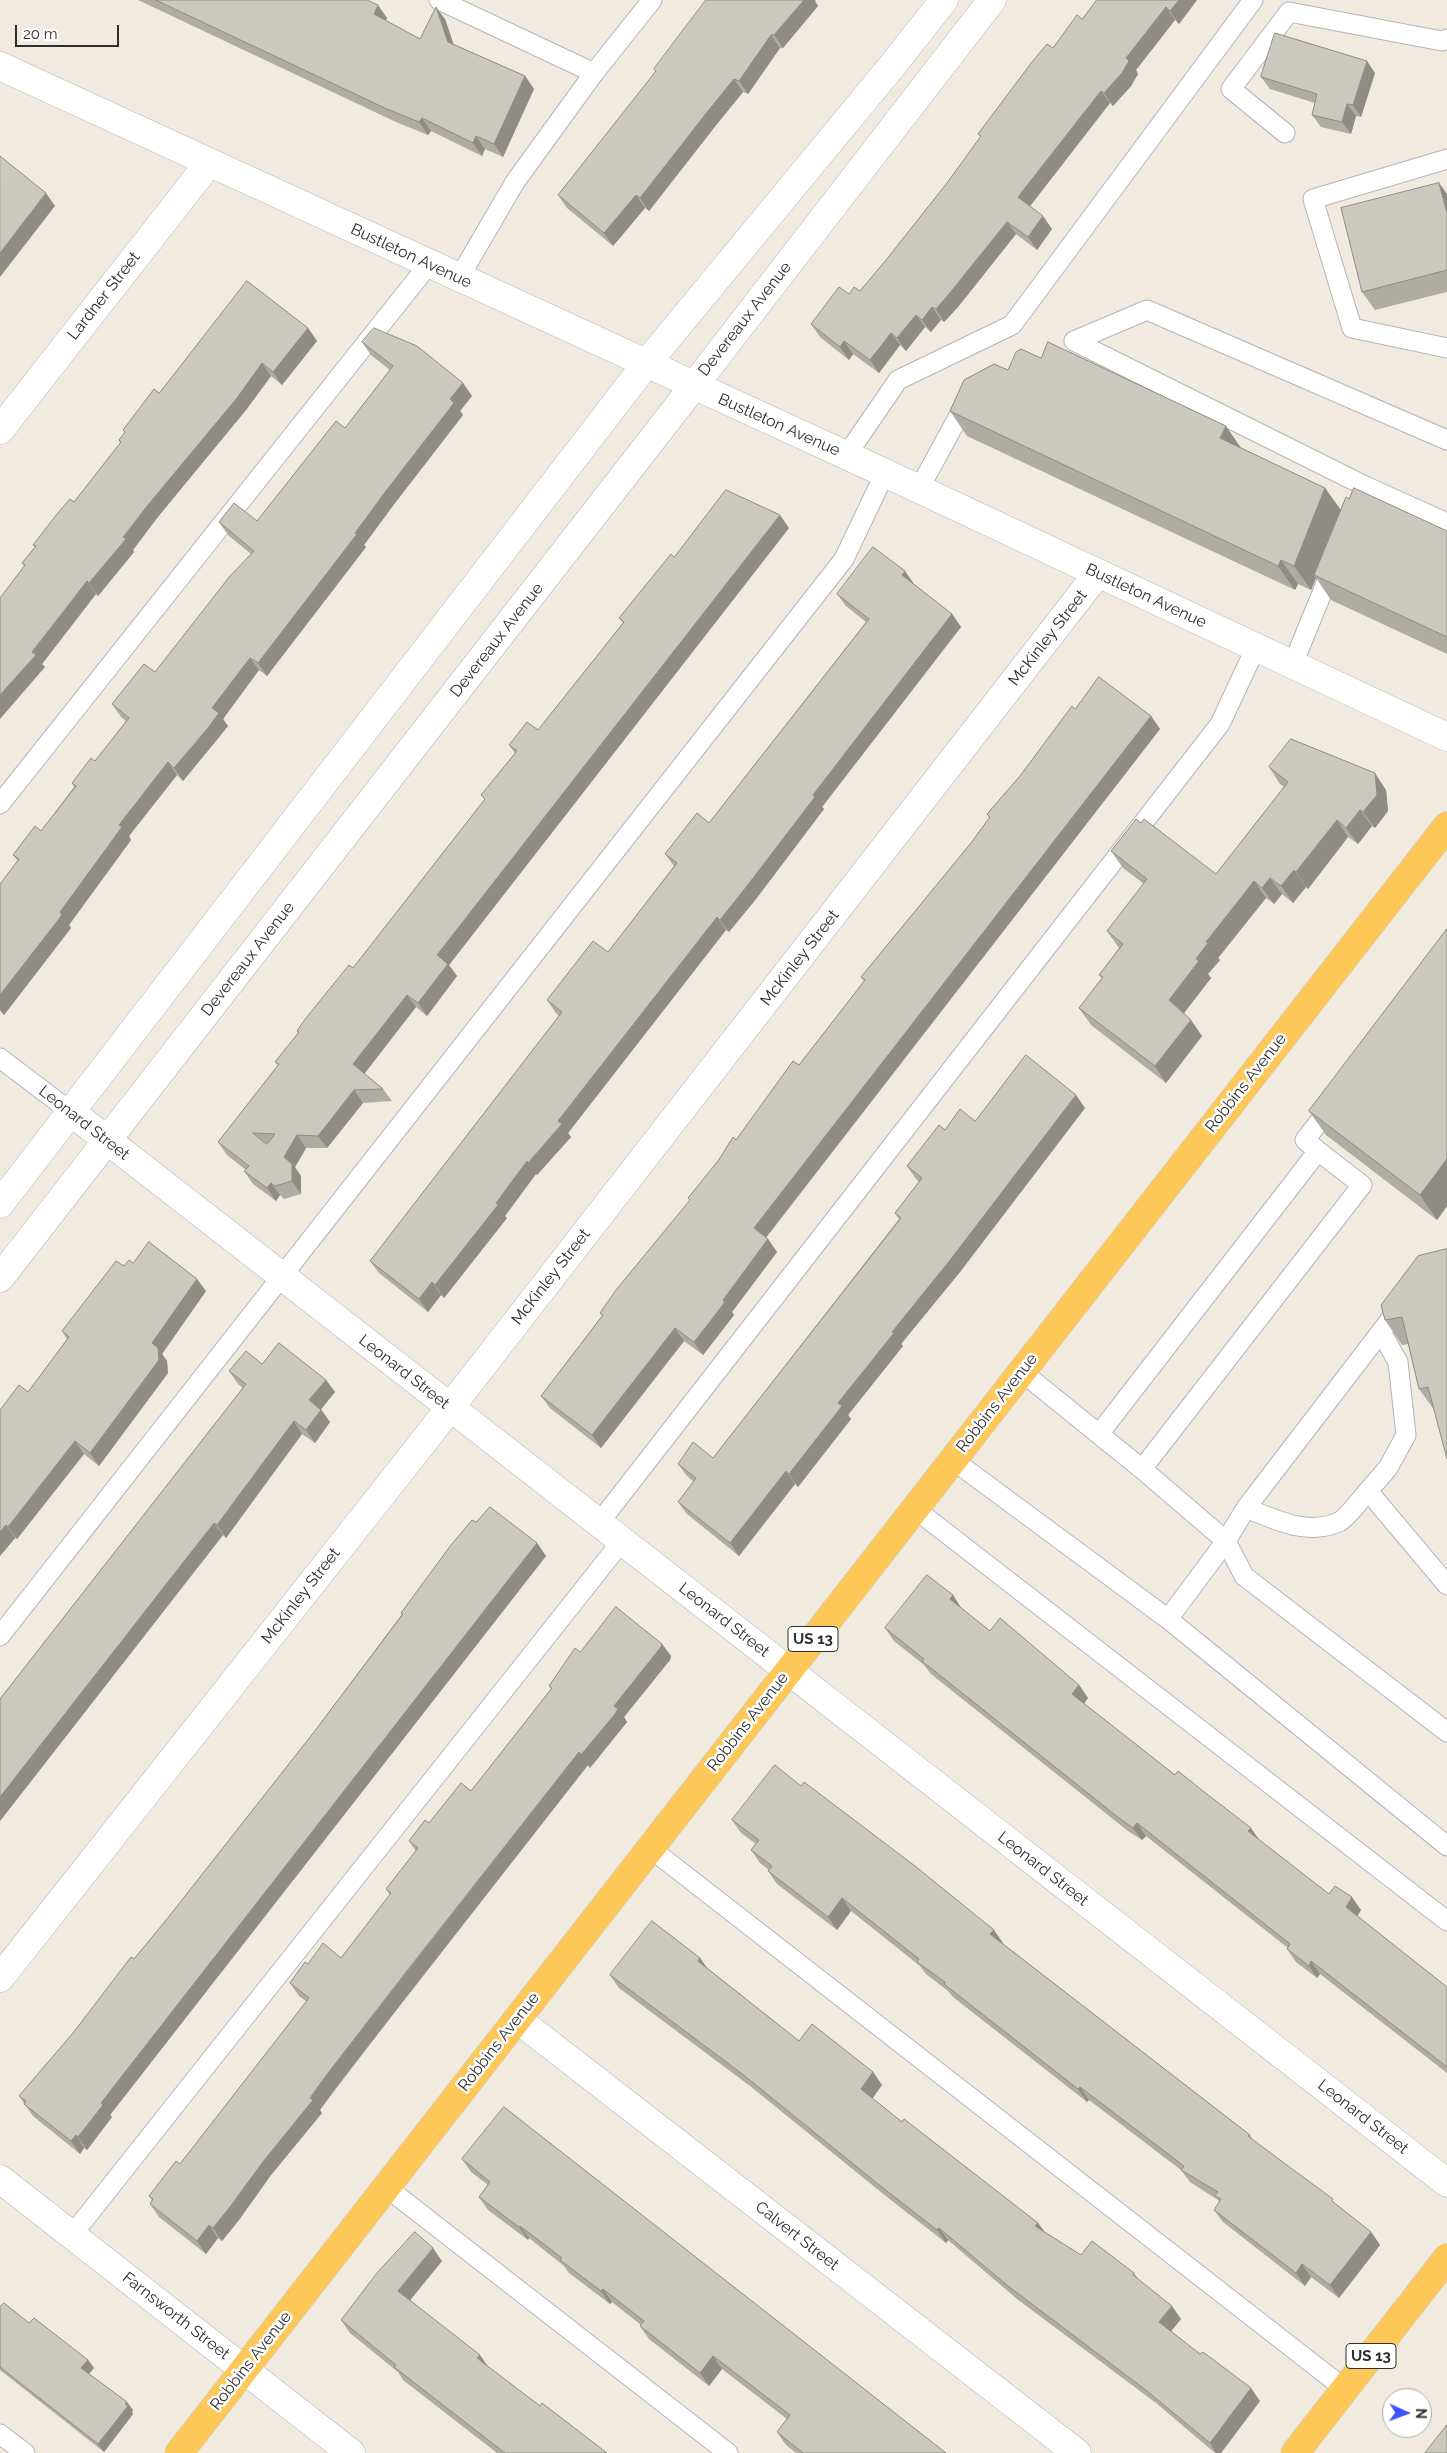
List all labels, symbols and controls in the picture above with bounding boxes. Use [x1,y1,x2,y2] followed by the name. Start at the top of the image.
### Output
[18,15,121,47] scale bar
[23,25,58,43] text: 20 m
[347,220,475,292] street label: Bustleton Avenue
[64,248,144,344] street label: Lardner Street
[694,258,796,380] street label: Devereaux Avenue
[715,390,843,460] street label: Bustleton Avenue
[1082,560,1210,632] street label: Bustleton Avenue
[446,579,548,701] street label: Devereaux Avenue
[1005,586,1091,690] street label: McKinley Street
[197,898,299,1020] street label: Devereaux Avenue
[757,906,843,1010] street label: McKinley Street
[1201,1030,1291,1136] street label: Robbins Avenue
[35,1082,133,1164] street label: Leonard Street
[508,1225,594,1329] street label: McKinley Street
[355,1331,453,1413] street label: Leonard Street
[952,1350,1042,1456] street label: Robbins Avenue
[258,1544,344,1648] street label: McKinley Street
[675,1579,773,1661] street label: Leonard Street
[788,1626,838,1652] road number: US 13
[703,1669,793,1775] street label: Robbins Avenue
[994,1828,1092,1910] street label: Leonard Street
[454,1989,544,2095] street label: Robbins Avenue
[1314,2076,1412,2158] street label: Leonard Street
[751,2197,843,2275] street label: Calvert Street
[119,2268,233,2364] street label: Farnsworth Street
[206,2308,296,2414] street label: Robbins Avenue
[1346,2344,1396,2368] road number: US 13
[1382,2388,1432,2438] north arrow
[1413,2408,1429,2419] text: N

